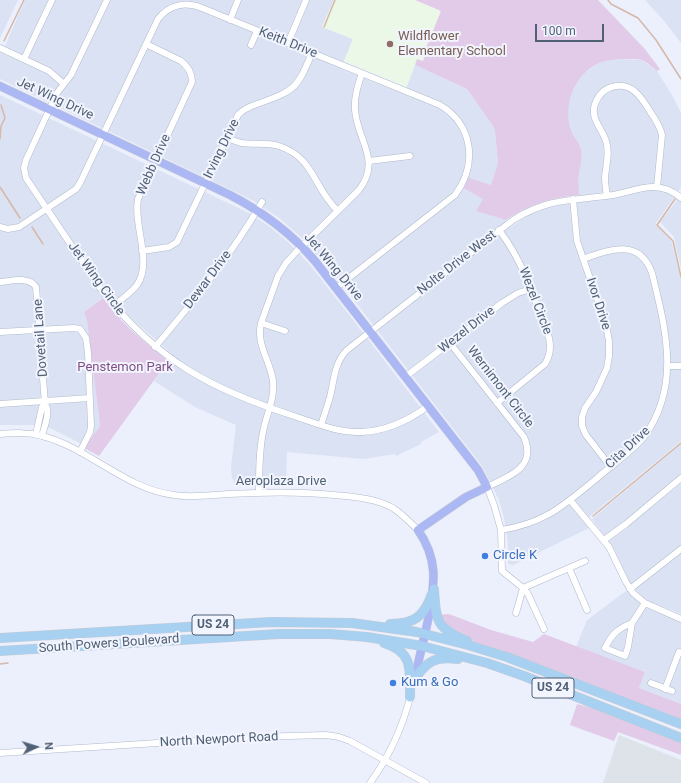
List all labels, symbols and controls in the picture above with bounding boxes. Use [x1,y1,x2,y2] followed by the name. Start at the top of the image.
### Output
[537,16,606,42] scale bar
[256,24,320,62] street label: Keith Drive
[542,24,576,38] text: 100 m
[398,29,506,60] place label: Wildflower Elementary School
[385,39,395,49] marker: Wildflower Elementary School
[14,74,96,124] street label: Jet Wing Drive
[201,117,243,181] street label: Irving Drive
[134,132,174,198] street label: Webb Drive
[414,227,500,299] street label: Nolte Drive West
[300,230,366,304] street label: Jet Wing Drive
[64,239,128,319] street label: Jet Wing Circle
[181,248,235,312] street label: Dewar Drive
[515,265,555,337] street label: Wezel Circle
[582,276,614,332] street label: Ivor Drive
[30,299,52,377] street label: Dovetail Lane
[436,303,498,357] street label: Wezel Drive
[463,343,537,431] street label: Wernimont Circle
[77,360,173,376] park label: Penstemon Park
[602,423,654,473] street label: Cita Drive
[236,474,326,490] street label: Aeroplaza Drive
[493,548,537,564] place label: Circle K
[480,551,490,561] marker: Circle K
[192,615,234,635] road number: US 24
[38,631,180,657] street label: South Powers Boulevard
[401,675,458,691] place label: Kum & Go
[388,678,398,688] marker: Kum & Go
[532,678,574,698] road number: US 24
[16,727,56,767] north arrow
[159,729,279,751] street label: North Newport Road
[42,742,55,750] text: N

